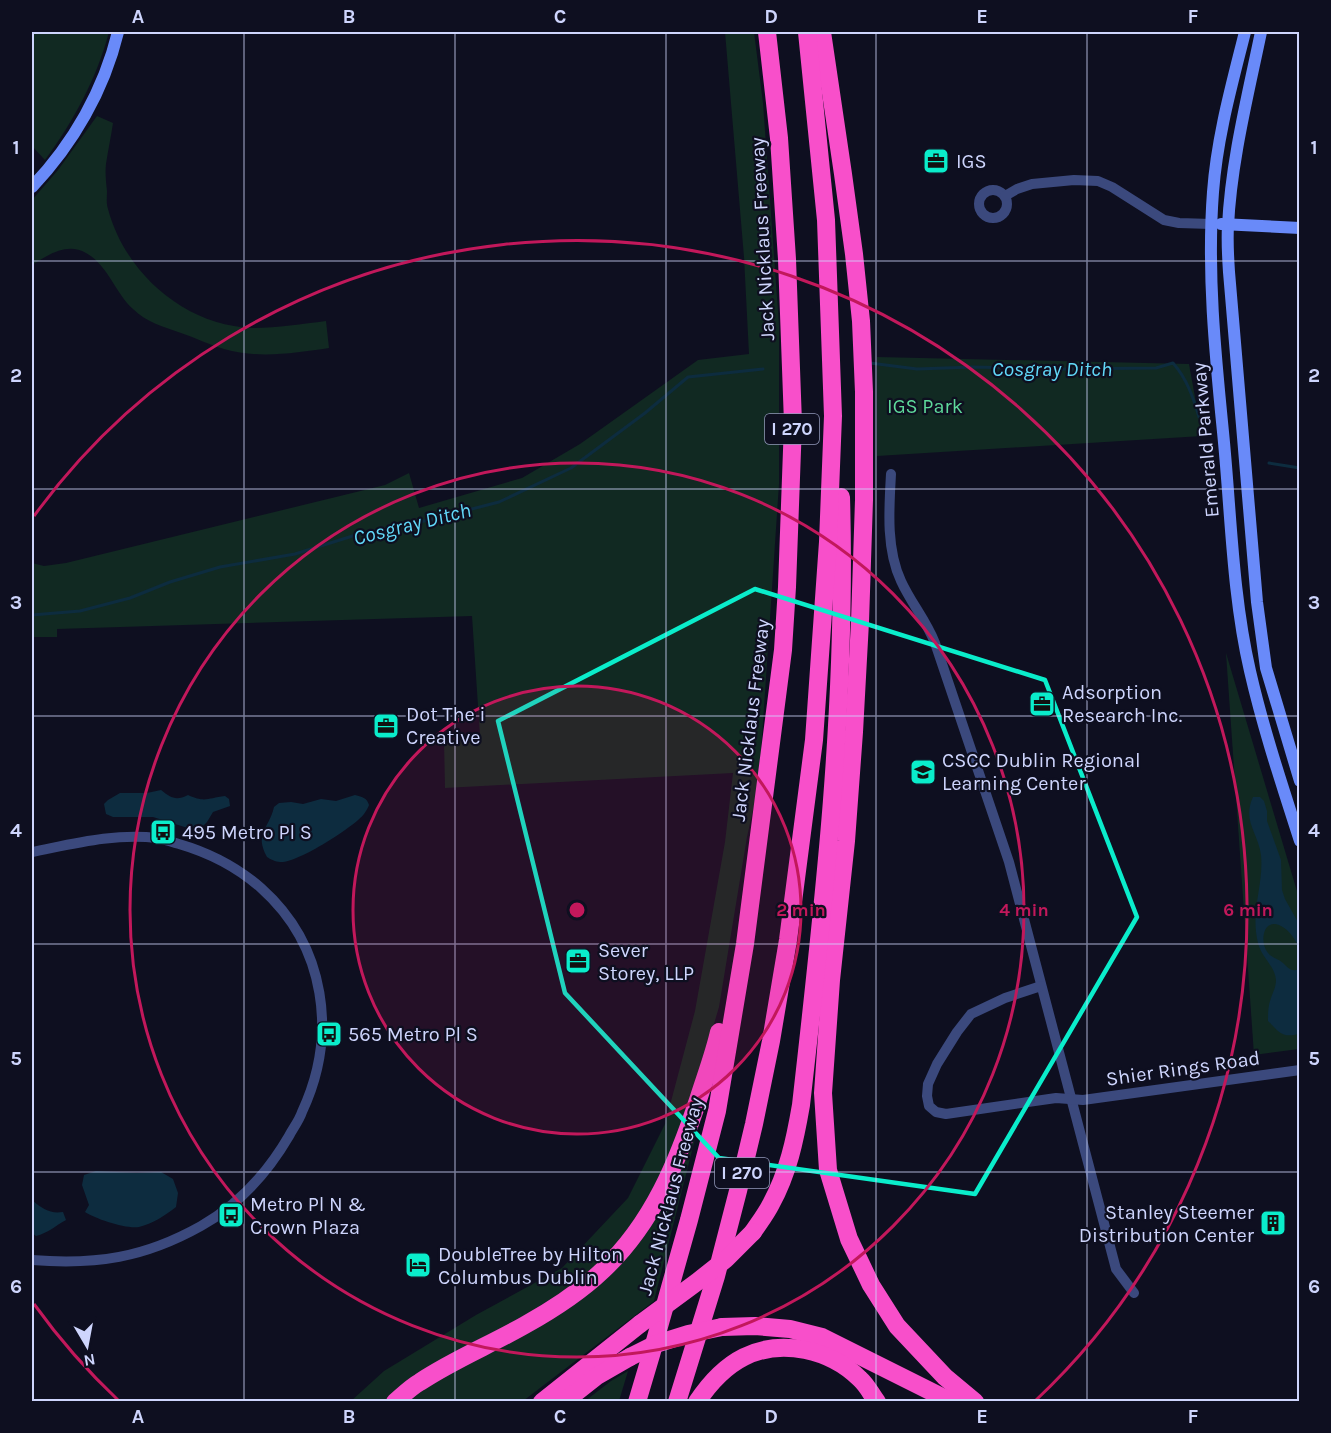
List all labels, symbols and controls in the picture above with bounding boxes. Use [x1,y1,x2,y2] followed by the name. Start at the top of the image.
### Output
[132,5,145,28] text: A
[343,5,355,28] text: B
[554,5,566,28] text: C
[764,5,778,28] text: D
[976,5,988,28] text: E
[1188,5,1199,28] text: F
[12,136,20,159] text: 1
[1310,136,1318,159] text: 1
[746,137,779,341] street label: Jack Nicklaus Freeway
[921,146,951,176] office icon: IGS
[956,150,987,173] place label: IGS
[992,357,1112,381] water label: Cosgray Ditch
[1187,361,1224,519] street label: Emerald Parkway
[10,364,22,387] text: 2
[1308,364,1320,387] text: 2
[887,395,963,418] park label: IGS Park
[765,414,819,444] road number: I 270
[351,498,473,550] water label: Cosgray Ditch
[10,591,22,614] text: 3
[1308,591,1320,614] text: 3
[727,618,774,823] street label: Jack Nicklaus Freeway
[1062,681,1182,727] place label: Adsorption Research Inc.
[1027,689,1057,719] office icon: Adsorption Research Inc.
[406,703,485,749] place label: Dot The i Creative
[371,711,401,741] office icon: Dot The i Creative
[942,749,1141,795] place label: CSCC Dublin Regional Learning Center
[908,757,938,787] school or university icon: CSCC Dublin Regional Learning Center
[148,817,178,847] bus stop icon: 495 Metro Pl S
[10,819,22,842] text: 4
[1308,819,1320,842] text: 4
[182,821,312,844] place label: 495 Metro Pl S
[776,899,826,921] text: 2 min
[999,899,1049,921] text: 4 min
[1223,899,1273,921] text: 6 min
[567,900,587,920] centre of rings
[598,939,694,985] place label: Sever Storey, LLP
[563,946,593,976] office icon: Sever Storey, LLP
[314,1019,344,1049] bus stop icon: 565 Metro Pl S
[348,1023,478,1046] place label: 565 Metro Pl S
[1105,1046,1262,1091] street label: Shier Rings Road
[10,1047,22,1070] text: 5
[1308,1047,1320,1070] text: 5
[633,1095,708,1297] street label: Jack Nicklaus Freeway
[715,1158,769,1188] road number: I 270
[250,1193,366,1239] place label: Metro Pl N & Crown Plaza
[216,1200,246,1230] bus stop icon: Metro Pl N & Crown Plaza
[1079,1201,1255,1247] place label: Stanley Steemer Distribution Center
[1258,1208,1288,1238] building icon: Stanley Steemer Distribution Center
[438,1243,623,1289] place label: DoubleTree by Hilton Columbus Dublin
[403,1250,433,1280] hotel icon: DoubleTree by Hilton Columbus Dublin
[10,1275,22,1298] text: 6
[1308,1275,1320,1298] text: 6
[57,1316,117,1376] north arrow
[82,1350,97,1371] text: N
[132,1405,145,1428] text: A
[343,1405,355,1428] text: B
[554,1405,566,1428] text: C
[764,1405,778,1428] text: D
[976,1405,988,1428] text: E
[1188,1405,1199,1428] text: F

